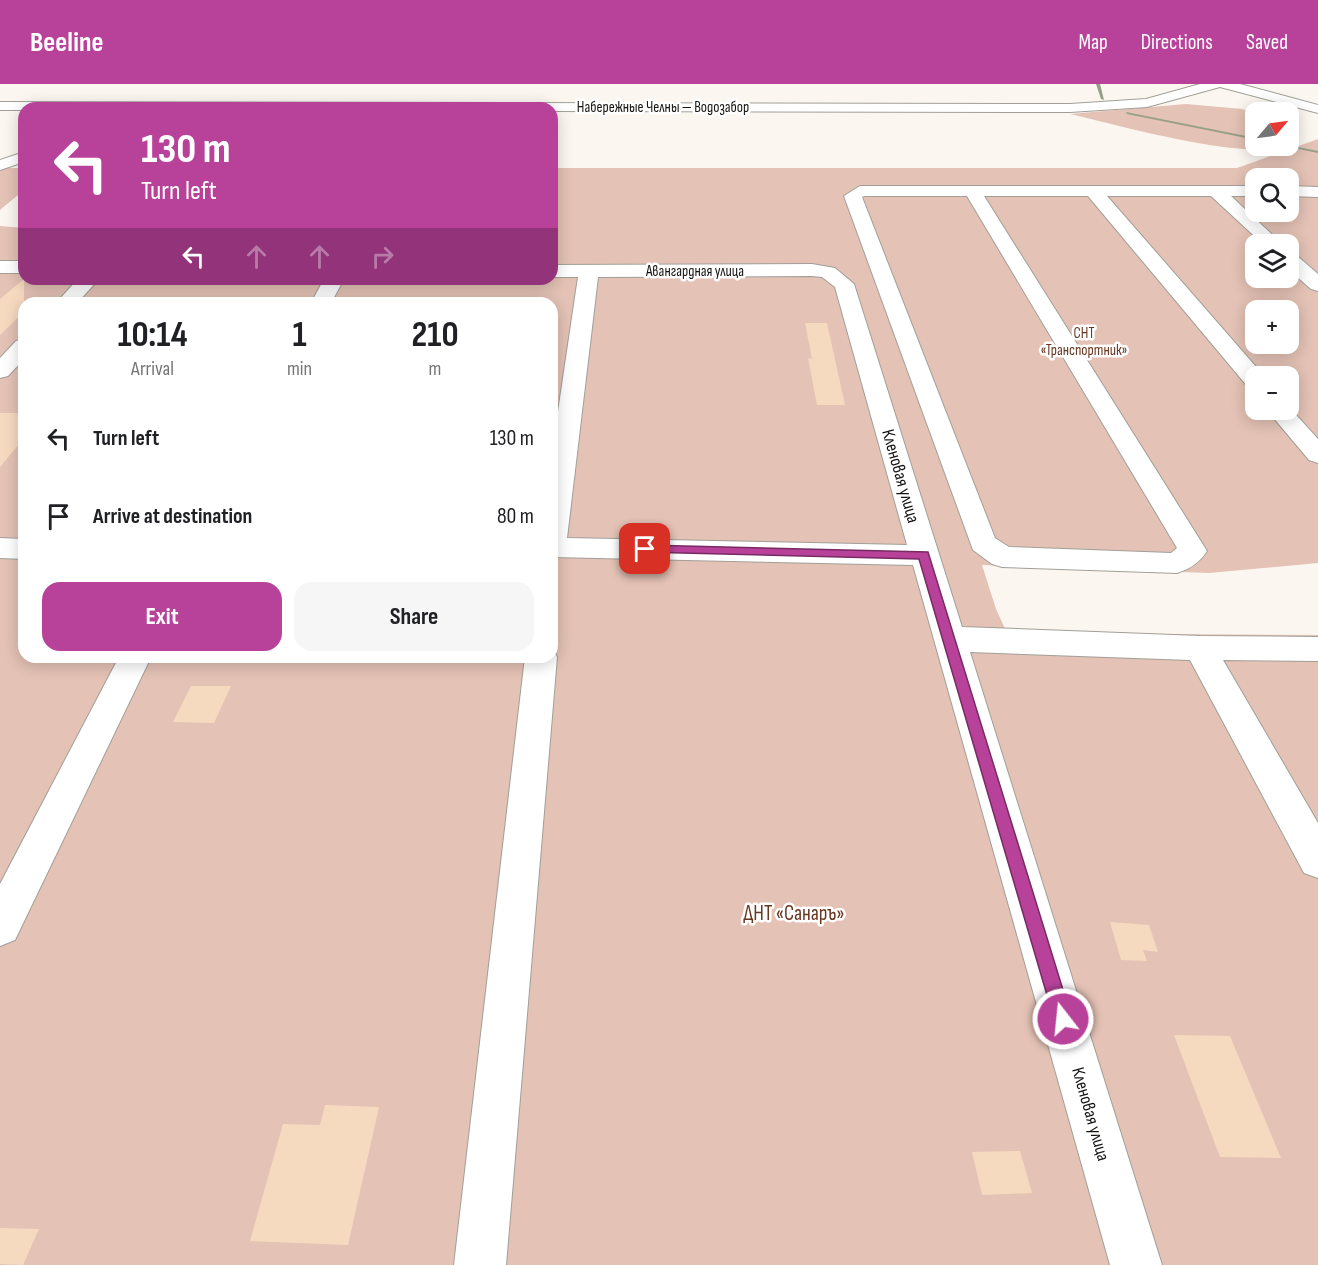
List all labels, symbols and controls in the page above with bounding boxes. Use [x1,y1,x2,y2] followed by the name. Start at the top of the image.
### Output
[30,26,103,59] text: Beeline
[1078,30,1108,55] text: Map
[1141,30,1213,55] text: Directions
[1246,30,1288,55] text: Saved
[577,98,749,117] street label: Набережные Челны — Водозабор
[1245,102,1299,156] north arrow
[1245,102,1299,420] map controls
[141,124,231,175] text: 130 m
[42,126,120,204] icon: left
[1245,168,1299,222] button: search
[141,175,217,207] text: Turn left
[1245,234,1299,288] button: layers
[177,240,210,273] icon: left
[240,240,273,273] icon: ahead
[303,240,336,273] icon: ahead
[366,240,399,273] icon: right
[645,262,744,281] street label: Авангардная улица
[1245,300,1299,354] button: +
[117,314,187,357] text: 10:14
[292,314,307,357] text: 1
[411,314,459,357] text: 210
[1040,324,1128,360] park label: СНТ «Транспортник»
[131,357,174,381] text: Arrival
[287,357,312,381] text: min
[429,357,441,381] text: m
[1245,366,1299,420] button: −
[42,422,75,455] icon: left
[93,425,159,452] text: Turn left
[490,425,534,452] text: 130 m
[877,427,924,525] street label: Кленовая улица
[42,500,75,533] icon: arrive
[93,503,252,530] text: Arrive at destination
[497,503,534,530] text: 80 m
[619,523,670,574] pin
[628,532,661,565] icon: arrive
[42,582,282,651] button: Exit
[294,582,534,651] button: Share
[743,901,845,926] park label: ДНТ «Санаръ»
[1031,987,1095,1051] position arrow
[1067,1065,1114,1163] street label: Кленовая улица

